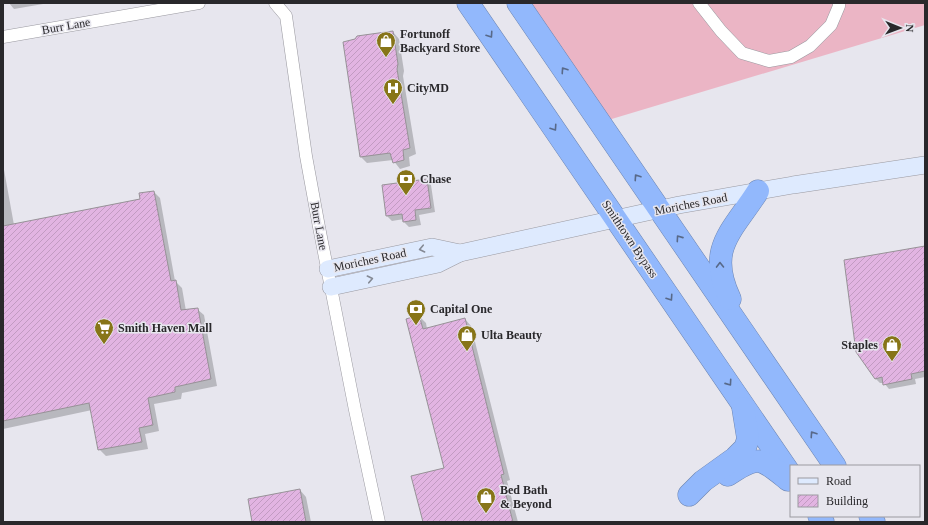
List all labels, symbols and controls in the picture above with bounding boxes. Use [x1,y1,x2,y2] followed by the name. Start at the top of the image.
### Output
[880,8,920,48] north arrow
[41,15,91,37] street label: Burr Lane
[904,24,916,32] text: N
[400,27,481,55] place label: Fortunoff Backyard Store
[375,30,397,58] shop icon: Fortunoff Backyard Store
[485,31,493,38] one-way arrow
[562,67,569,74] one-way arrow
[382,77,404,105] hospital icon: CityMD
[407,81,449,95] place label: CityMD
[549,124,557,131] one-way arrow
[395,168,417,196] bank icon: Chase
[420,172,452,186] place label: Chase
[634,174,642,181] one-way arrow
[654,190,728,218] street label: Moriches Road
[599,198,661,281] street label: Smithtown Bypass
[307,201,331,251] street label: Burr Lane
[676,235,684,242] one-way arrow
[419,244,425,253] one-way arrow
[333,245,407,275] street label: Moriches Road
[716,262,725,268] one-way arrow
[366,275,373,283] one-way arrow
[665,293,672,300] one-way arrow
[405,298,427,326] bank icon: Capital One
[430,302,493,316] place label: Capital One
[93,317,115,345] supermarket icon: Smith Haven Mall
[118,321,213,335] place label: Smith Haven Mall
[456,324,478,352] shop icon: Ulta Beauty
[481,328,542,342] place label: Ulta Beauty
[881,334,903,362] shop icon: Staples
[841,338,878,352] place label: Staples
[724,379,731,386] one-way arrow
[810,431,818,438] one-way arrow
[790,465,920,517] legend
[826,474,851,488] text: Road
[500,483,552,511] place label: Bed Bath & Beyond
[475,486,497,514] shop icon: Bed Bath & Beyond
[826,494,868,508] text: Building

